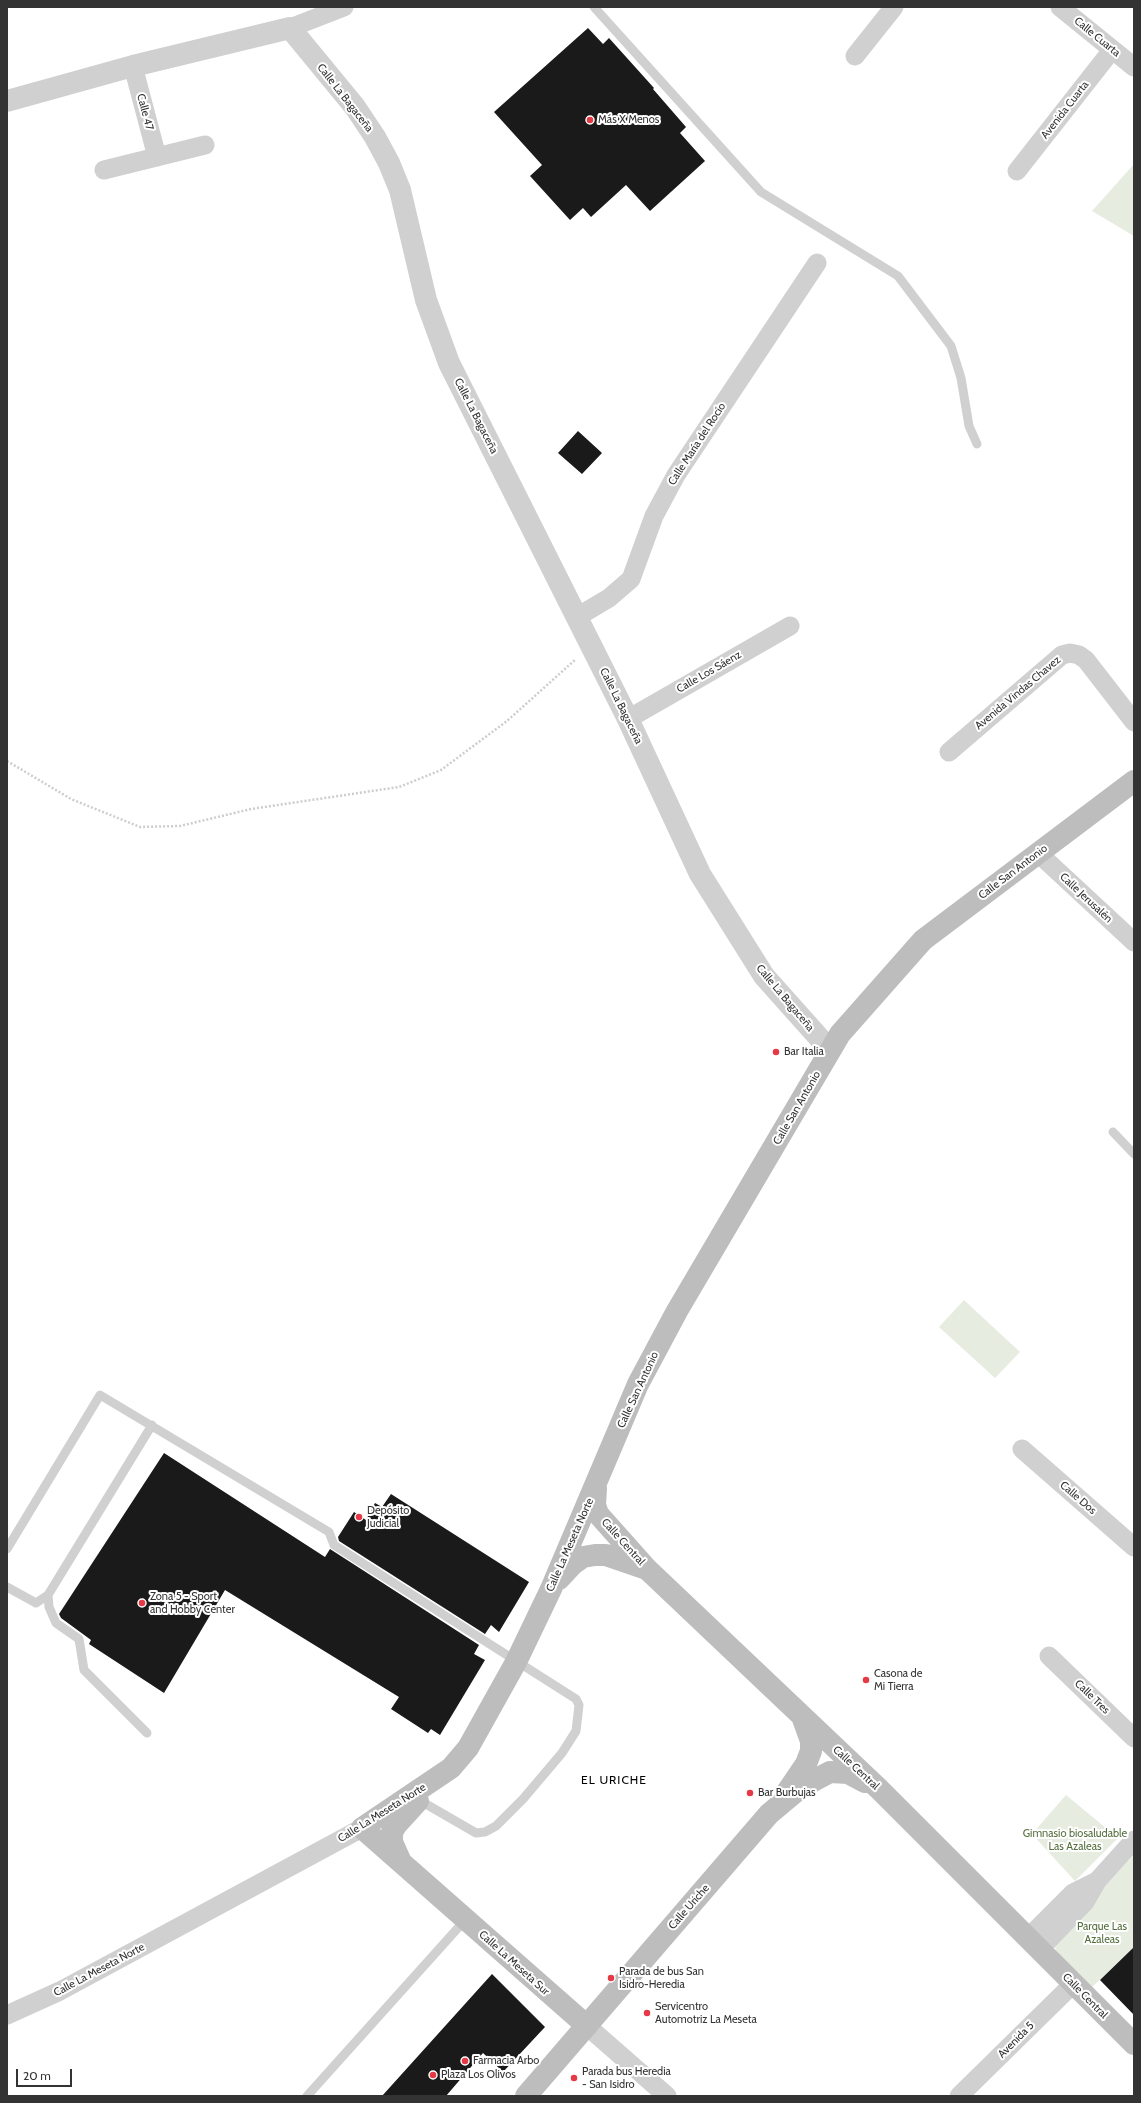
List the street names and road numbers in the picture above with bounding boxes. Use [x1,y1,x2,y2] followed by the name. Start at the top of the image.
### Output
[1071,14,1123,60] street label: Calle Cuarta
[314,61,376,135] street label: Calle La Bagaceña
[1038,78,1092,142] street label: Avenida Cuarta
[134,92,156,132] street label: Calle 47
[451,376,501,456] street label: Calle La Bagaceña
[665,400,729,488] street label: Calle María del Rocío
[674,648,744,696] street label: Calle Los Sáenz
[973,653,1063,733] street label: Avenida Vindas Chavez
[597,666,645,746] street label: Calle La Bagaceña
[976,842,1050,902] street label: Calle San Antonio
[1057,870,1115,926] street label: Calle Jerusalén
[753,962,817,1034] street label: Calle La Bagaceña
[771,1069,823,1147] street label: Calle San Antonio
[615,1350,661,1430] street label: Calle San Antonio
[1057,1479,1099,1517] street label: Calle Dos
[543,1496,597,1594] street label: Calle La Meseta Norte
[598,1516,648,1568] street label: Calle Central
[1072,1677,1112,1717] street label: Calle Tres
[830,1743,882,1793] street label: Calle Central
[336,1781,428,1845] street label: Calle La Meseta Norte
[666,1882,712,1932] street label: Calle Uriche
[476,1928,552,1998] street label: Calle La Meseta Sur
[51,1940,147,2000] street label: Calle La Meseta Norte
[1060,1971,1110,2021] street label: Calle Central
[995,2019,1037,2061] street label: Avenida 5

